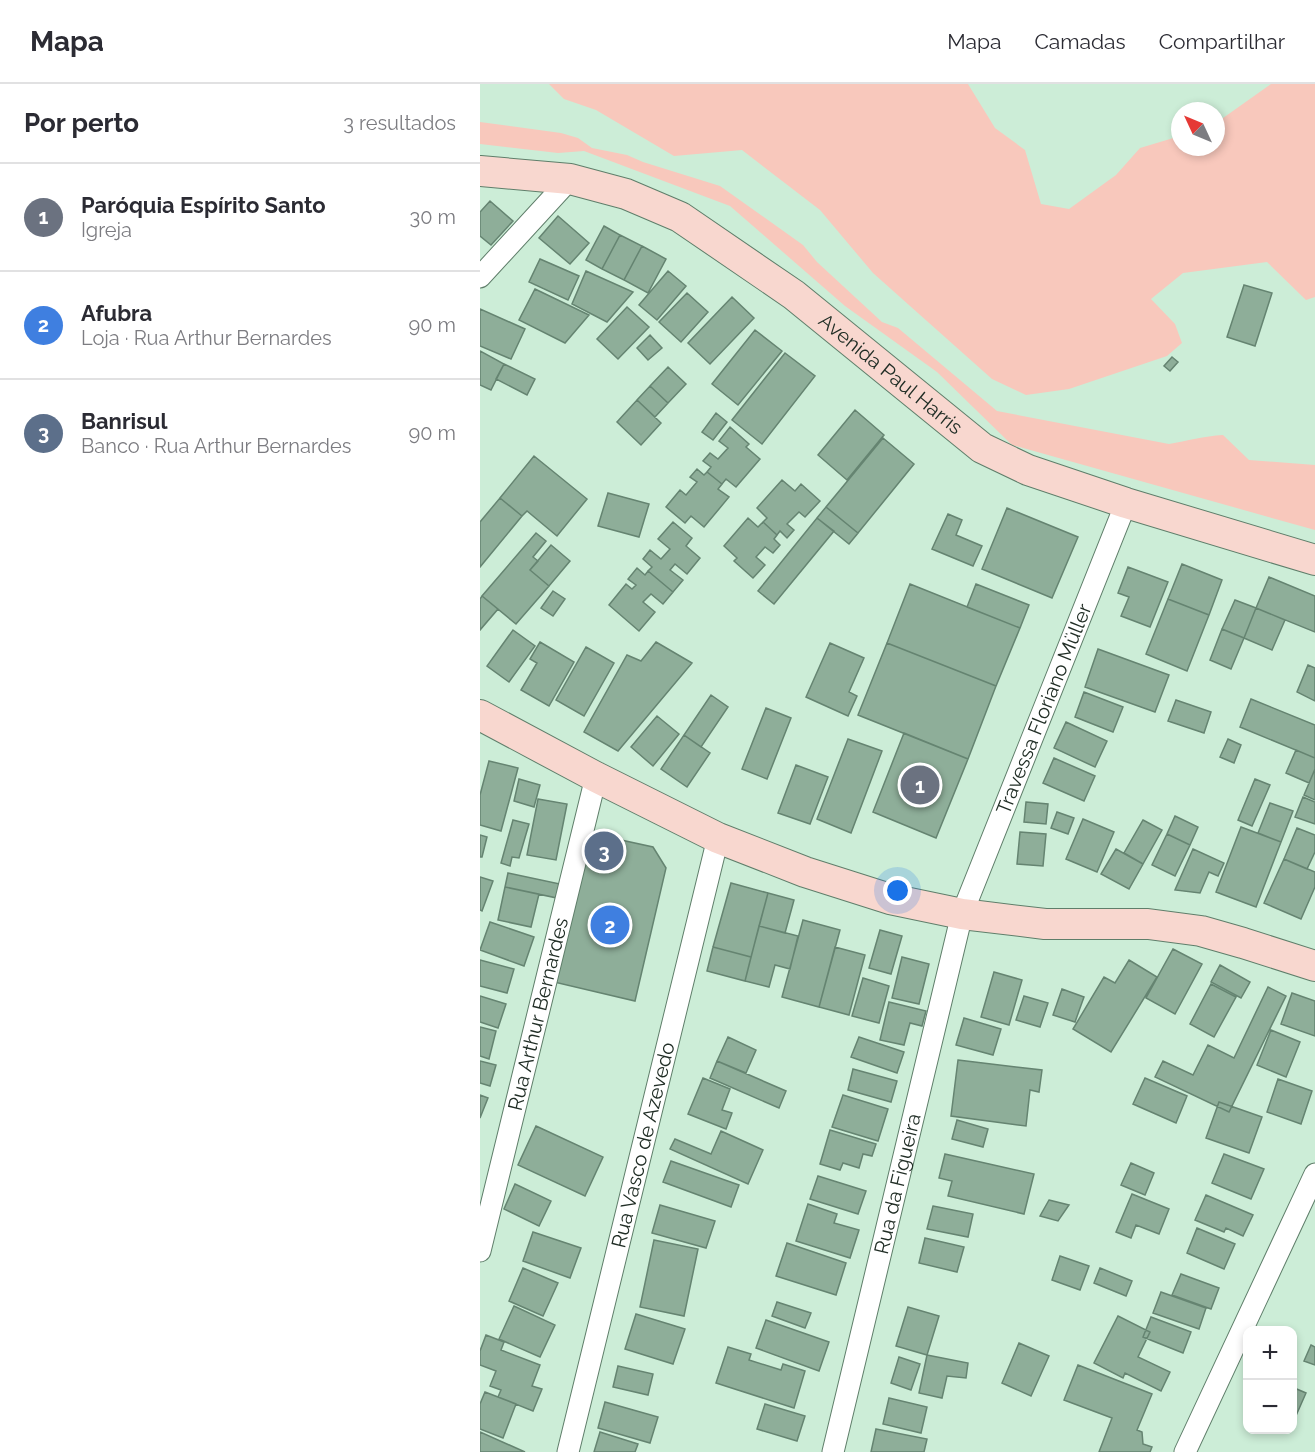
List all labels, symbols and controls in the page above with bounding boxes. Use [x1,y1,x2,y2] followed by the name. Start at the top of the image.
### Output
[30,25,104,58] text: Mapa
[947,29,1001,54] text: Mapa
[1034,29,1126,54] text: Camadas
[1159,29,1285,54] text: Compartilhar
[1171,102,1225,156] north arrow
[24,108,139,138] text: Por perto
[343,111,456,135] text: 3 resultados
[81,192,326,218] text: Paróquia Espírito Santo
[39,205,48,229] text: 1
[410,205,456,229] text: 30 m
[81,218,132,242] text: Igreja
[81,300,152,326] text: Afubra
[814,308,968,439] street label: Avenida Paul Harris
[38,313,49,337] text: 2
[409,313,456,337] text: 90 m
[81,326,332,350] text: Loja · Rua Arthur Bernardes
[81,408,167,434] text: Banrisul
[38,421,49,445] text: 3
[409,421,456,445] text: 90 m
[81,434,351,458] text: Banco · Rua Arthur Bernardes
[991,600,1097,818] street label: Travessa Floriano Müller
[900,762,940,808] pin: 1
[584,828,624,873] pin: 3
[883,876,912,905] your location
[590,902,630,948] pin: 2
[503,915,573,1113] street label: Rua Arthur Bernardes
[606,1040,680,1250] street label: Rua Vasco de Azevedo
[869,1111,926,1256] street label: Rua da Figueira
[1243,1326,1297,1434] map controls
[1243,1326,1297,1380] button: +
[1243,1380,1297,1434] button: −

